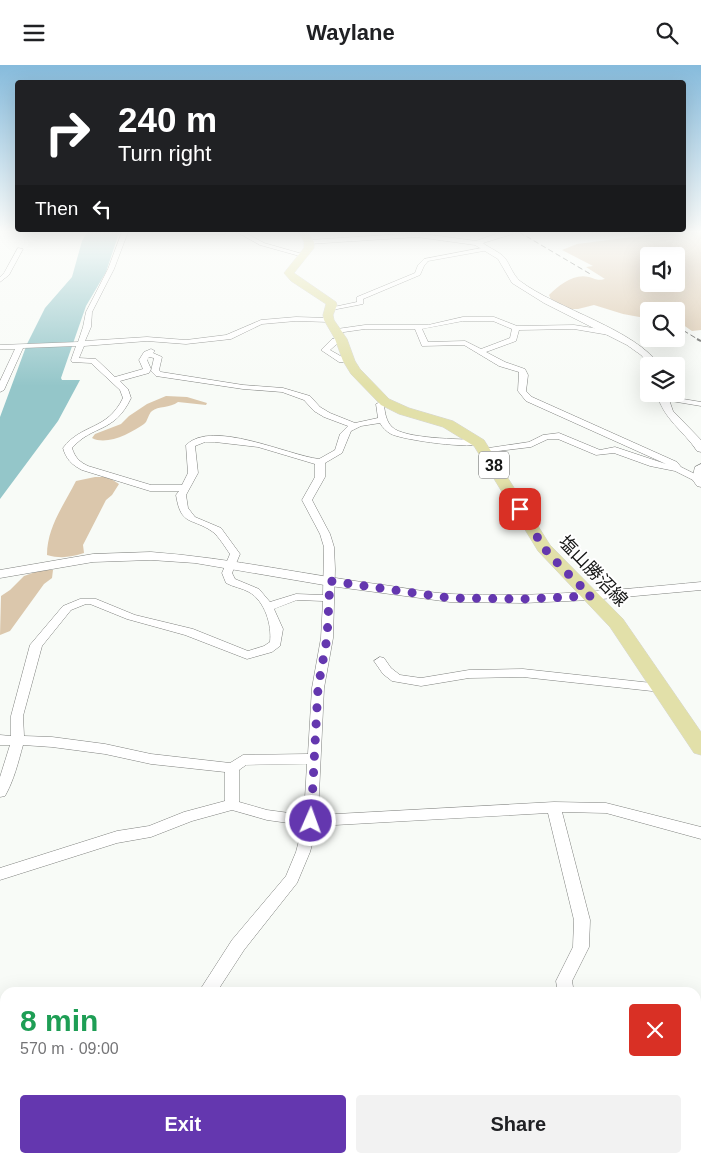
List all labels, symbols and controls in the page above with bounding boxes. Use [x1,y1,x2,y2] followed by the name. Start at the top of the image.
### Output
[20,19,48,47] icon: menu
[653,19,681,47] icon: search
[306,20,395,45] text: Waylane
[35,100,100,165] icon: right
[118,100,217,139] text: 240 m
[118,141,211,166] text: Turn right
[88,195,116,223] icon: left
[35,198,78,219] text: Then
[640,247,685,402] map controls
[640,247,685,292] button: sound
[640,302,685,347] button: search
[640,357,685,402] button: layers
[479,451,509,479] road number: 38
[499,488,541,530] pin
[506,495,534,523] icon: arrive
[555,532,631,610] street label: 塩山勝沼線
[284,794,336,846] position arrow
[20,1004,98,1037] text: 8 min
[629,1004,681,1056] button: close
[20,1040,119,1057] text: 570 m · 09:00
[20,1095,346,1153] button: Exit
[356,1095,681,1153] button: Share

